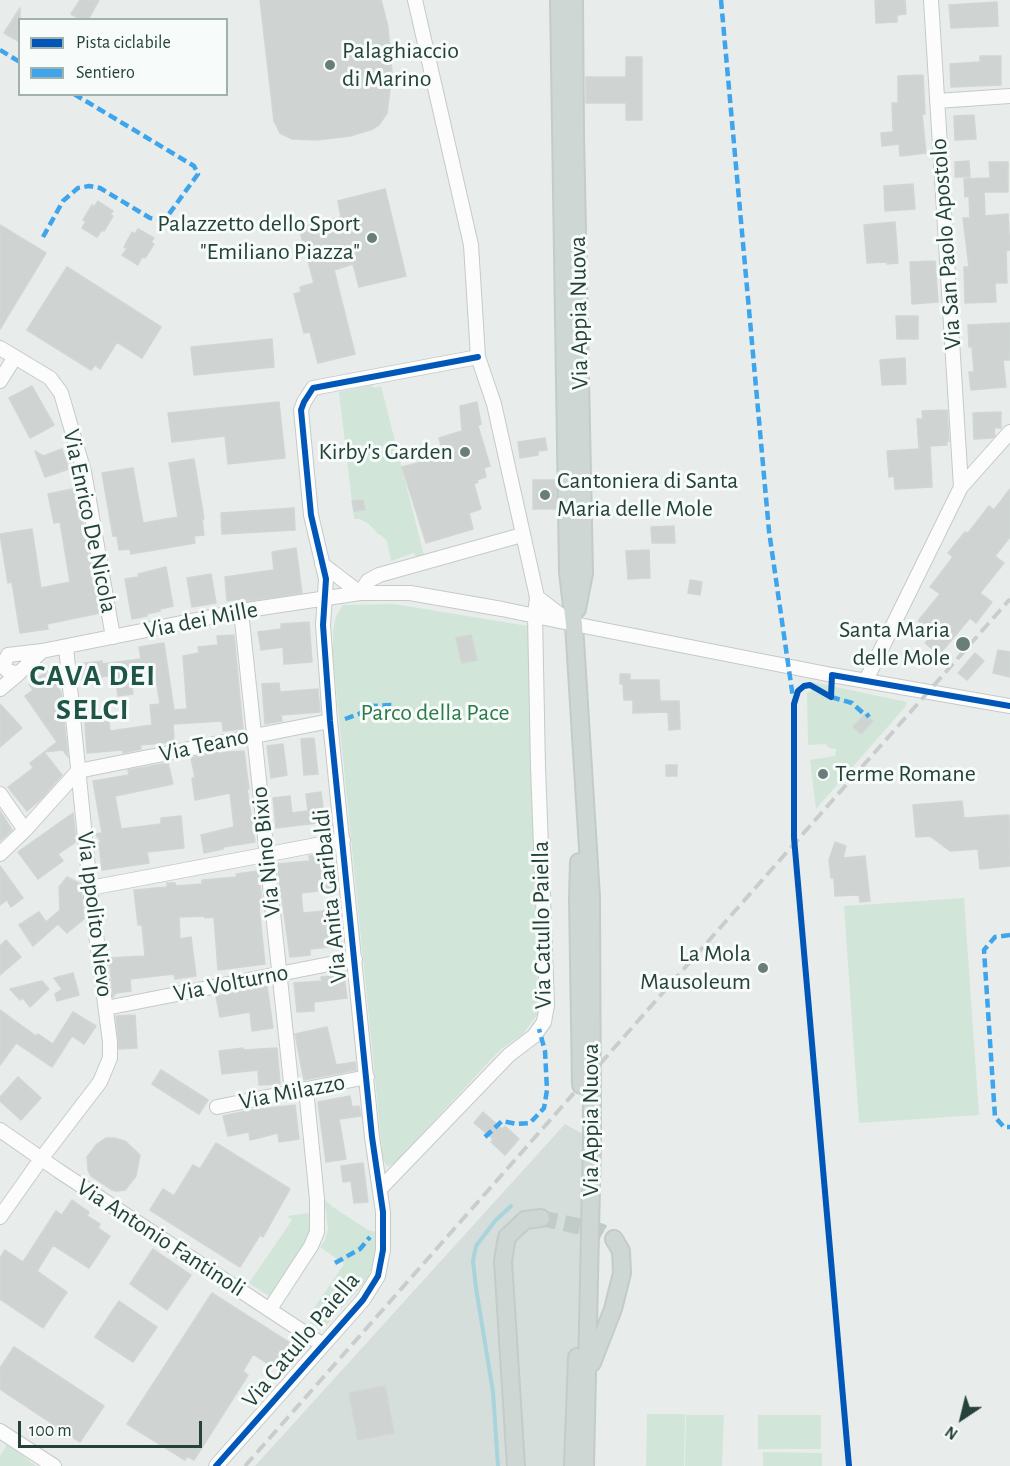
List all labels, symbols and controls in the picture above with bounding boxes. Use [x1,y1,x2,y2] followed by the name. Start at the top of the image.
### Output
[18,18,228,96] legend
[76,34,171,52] text: Pista ciclabile
[342,37,459,93] place label: Palaghiaccio di Marino
[323,58,337,72] marker: Palaghiaccio di Marino
[76,64,135,82] text: Sentiero
[924,137,968,351] street label: Via San Paolo Apostolo
[157,210,360,266] place label: Palazzetto dello Sport "Emiliano Piazza"
[365,231,379,245] marker: Palazzetto dello Sport "Emiliano Piazza"
[563,236,595,390] street label: Via Appia Nuova
[56,426,124,616] street label: Via Enrico De Nicola
[319,438,453,466] place label: Kirby's Garden
[458,445,472,459] marker: Kirby's Garden
[557,467,738,523] place label: Cantoniera di Santa Maria delle Mole
[538,488,552,502] marker: Cantoniera di Santa Maria delle Mole
[142,595,260,645] street label: Via dei Mille
[839,616,950,672] place label: Santa Maria delle Mole
[954,635,972,653] marker: Santa Maria delle Mole
[29,658,157,728] district label: CAVA DEI SELCI
[360,699,510,727] park label: Parco della Pace
[157,721,251,769] street label: Via Teano
[835,760,976,788] place label: Terme Romane
[816,767,830,781] marker: Terme Romane
[245,785,287,919] street label: Via Nino Bixio
[307,807,353,985] street label: Via Anita Garibaldi
[71,830,119,998] street label: Via Ippolito Nievo
[526,841,558,1009] street label: Via Catullo Paiella
[640,940,751,996] place label: La Mola Mausoleum
[171,958,291,1008] street label: Via Volturno
[756,961,770,975] marker: La Mola Mausoleum
[577,1043,605,1197] street label: Via Appia Nuova
[237,1068,347,1116] street label: Via Milazzo
[71,1173,251,1303] street label: Via Antonio Fantinoli
[236,1266,366,1414] street label: Via Catullo Paiella
[932,1388,992,1448] north arrow
[21,1409,206,1447] scale bar
[29,1422,72,1440] text: 100 m
[943,1423,961,1442] text: N

